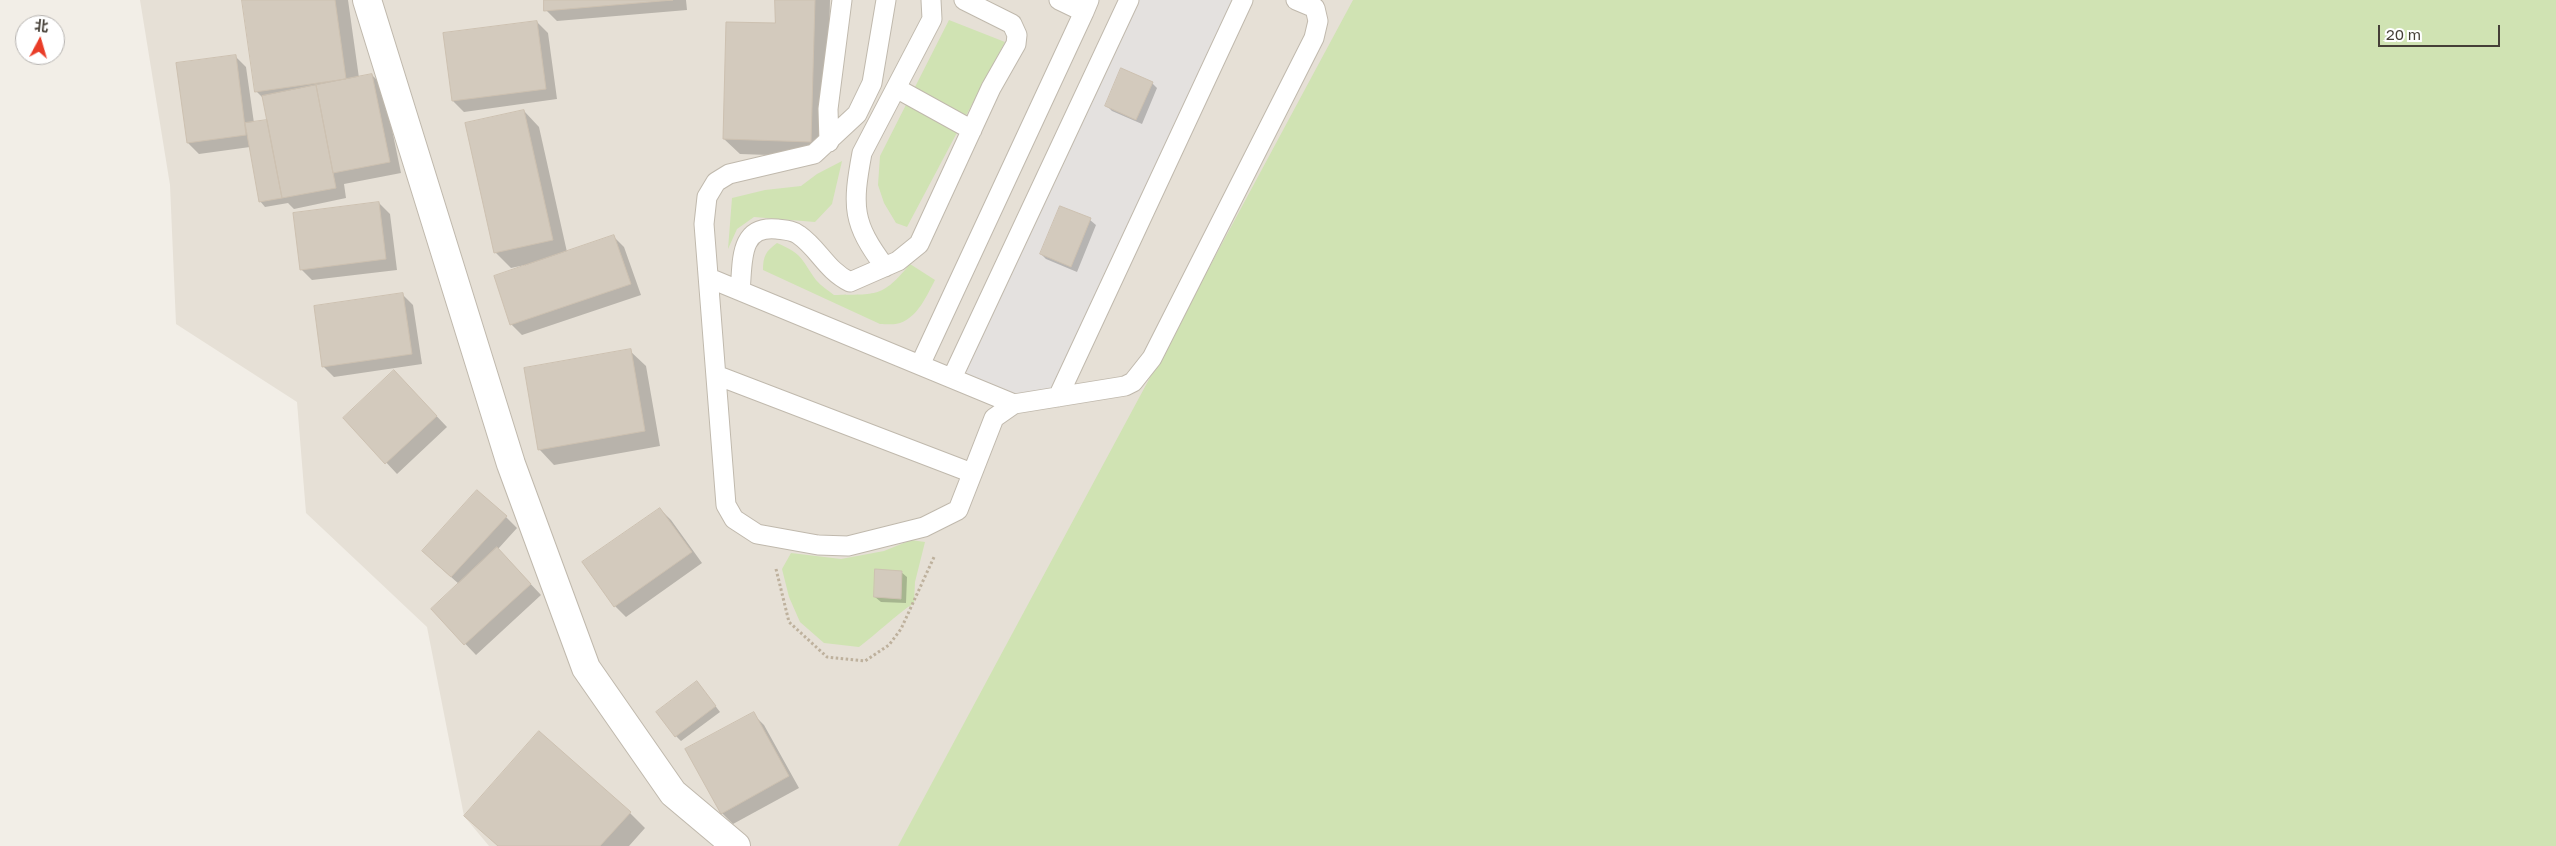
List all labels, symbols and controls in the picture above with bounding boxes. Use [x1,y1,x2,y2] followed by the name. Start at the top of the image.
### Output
[15,15,65,65] north arrow
[2381,15,2504,47] scale bar
[34,16,49,35] text: 北
[2386,25,2421,43] text: 20 m

